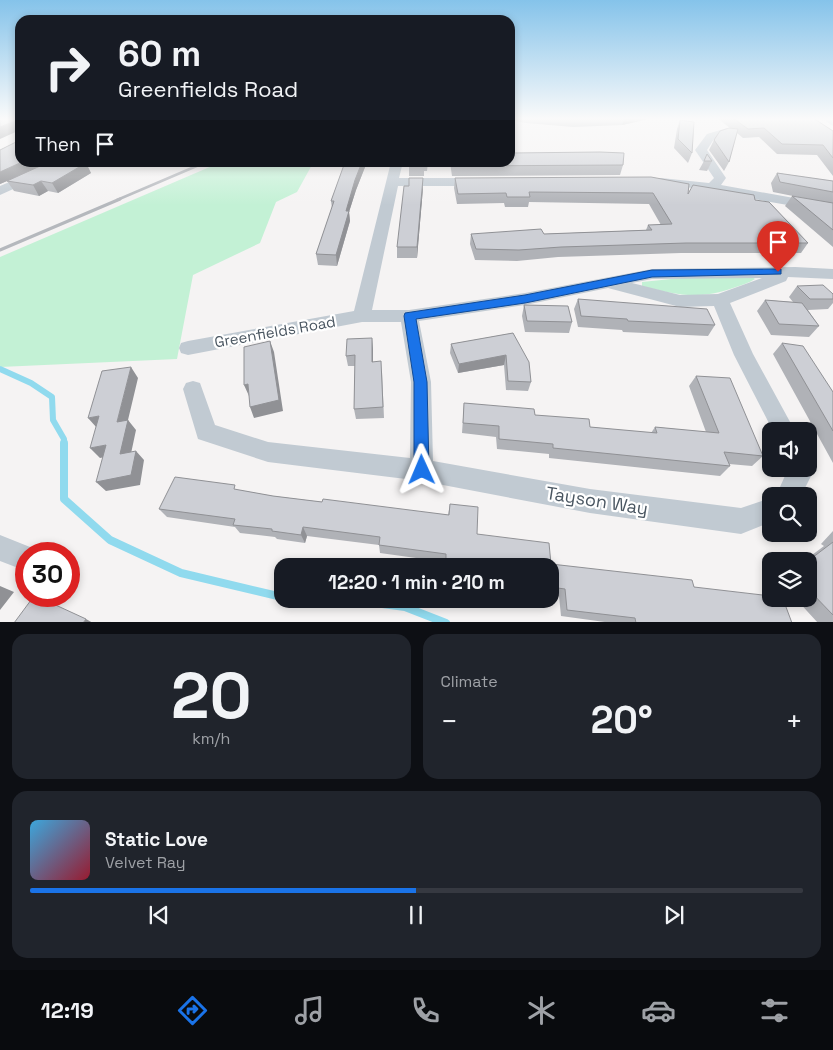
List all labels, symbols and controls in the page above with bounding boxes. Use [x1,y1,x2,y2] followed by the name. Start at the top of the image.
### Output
[118,32,201,76] text: 60 m
[35,35,100,100] icon: right
[118,75,298,103] text: Greenfields Road
[91,130,119,158] icon: arrive
[35,132,81,157] text: Then
[757,221,799,272] pin
[764,228,792,256] icon: arrive
[213,311,337,352] street label: Greenfields Road
[762,422,817,607] map controls
[762,422,817,477] button: sound
[395,443,447,495] position arrow
[544,481,650,520] street label: Tayson Way
[762,487,817,542] button: search
[15,542,80,607] speed limit sign: 30
[762,552,817,607] button: layers
[328,570,505,595] text: 12:20 · 1 min · 210 m
[171,654,252,737] text: 20
[441,671,498,692] text: Climate
[591,696,653,744] text: 20°
[441,703,458,739] text: −
[786,703,803,739] text: +
[192,728,230,749] text: km/h
[105,827,208,852] text: Static Love
[105,852,186,873] text: Velvet Ray
[145,901,173,929] icon: previous
[402,901,430,929] icon: pause
[660,901,688,929] icon: next
[175,993,210,1028] icon: directions
[292,993,327,1028] icon: music
[408,993,443,1028] icon: phone
[524,993,559,1028] icon: climate
[641,993,676,1028] icon: car
[757,993,792,1028] icon: filters
[41,996,94,1024] text: 12:19

